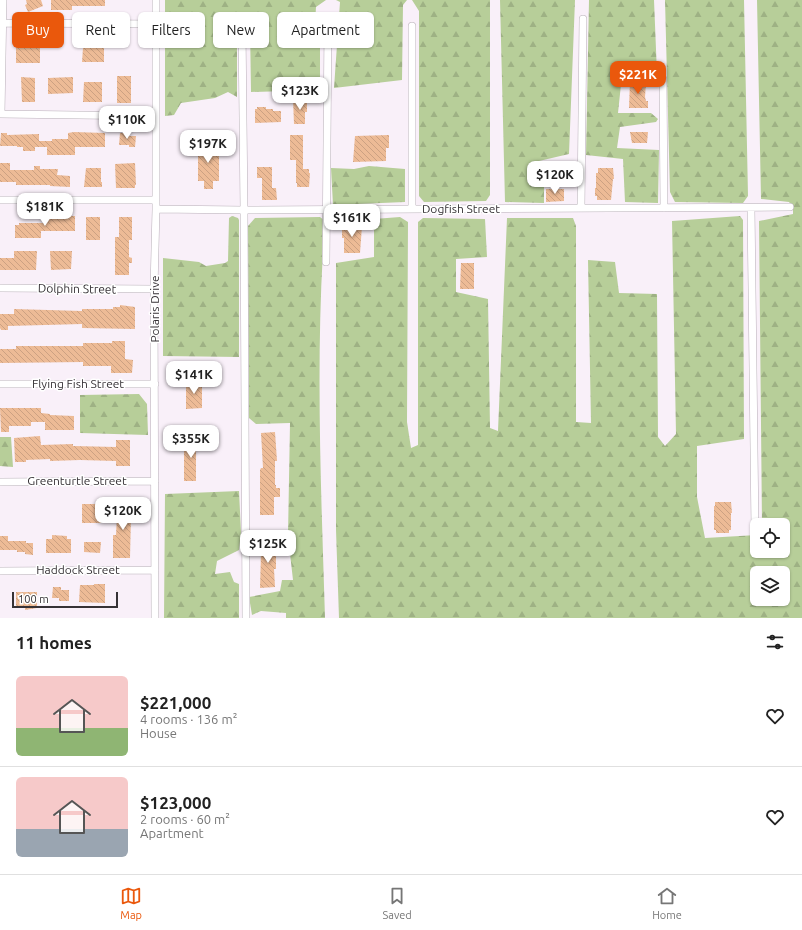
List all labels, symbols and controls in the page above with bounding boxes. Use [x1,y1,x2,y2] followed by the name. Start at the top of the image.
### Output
[12,12,64,48] chip: Buy
[72,12,130,48] chip: Rent
[138,12,205,48] chip: Filters
[213,12,269,48] chip: New
[277,12,374,48] chip: Apartment
[610,61,666,95] pin: $221K
[619,67,657,81] text: $221K
[272,77,328,111] pin: $123K
[281,83,319,97] text: $123K
[99,106,155,140] pin: $110K
[108,112,146,126] text: $110K
[180,130,236,164] pin: $197K
[189,136,227,150] text: $197K
[527,161,583,195] pin: $120K
[536,167,574,181] text: $120K
[17,193,73,227] pin: $181K
[26,199,64,213] text: $181K
[422,202,500,215] street label: Dogfish Street
[324,204,380,238] pin: $161K
[333,210,371,224] text: $161K
[148,275,161,343] street label: Polaris Drive
[38,281,117,296] street label: Dolphin Street
[166,361,222,395] pin: $141K
[175,367,213,381] text: $141K
[32,377,124,390] street label: Flying Fish Street
[163,425,219,459] pin: $355K
[172,431,210,445] text: $355K
[27,474,127,487] street label: Greenturtle Street
[95,497,151,531] pin: $120K
[104,503,142,517] text: $120K
[750,518,790,606] map controls
[750,518,790,558] button: locate
[240,530,296,564] pin: $125K
[249,536,287,550] text: $125K
[36,563,120,576] street label: Haddock Street
[750,566,790,606] button: layers
[12,590,118,609] scale bar
[18,593,49,605] text: 100 m
[764,631,786,653] icon: filters
[16,633,92,652] text: 11 homes
[48,692,96,740] icon: home
[140,693,211,712] text: $221,000
[764,705,786,727] icon: heart
[140,712,237,726] text: 4 rooms · 136 m²
[140,726,177,740] text: House
[48,793,96,841] icon: home
[140,793,211,812] text: $123,000
[764,806,786,828] icon: heart
[140,812,230,826] text: 2 rooms · 60 m²
[140,826,204,840] text: Apartment
[120,885,142,921] tab: Map
[383,885,412,921] tab: Saved
[652,885,682,921] tab: Home

